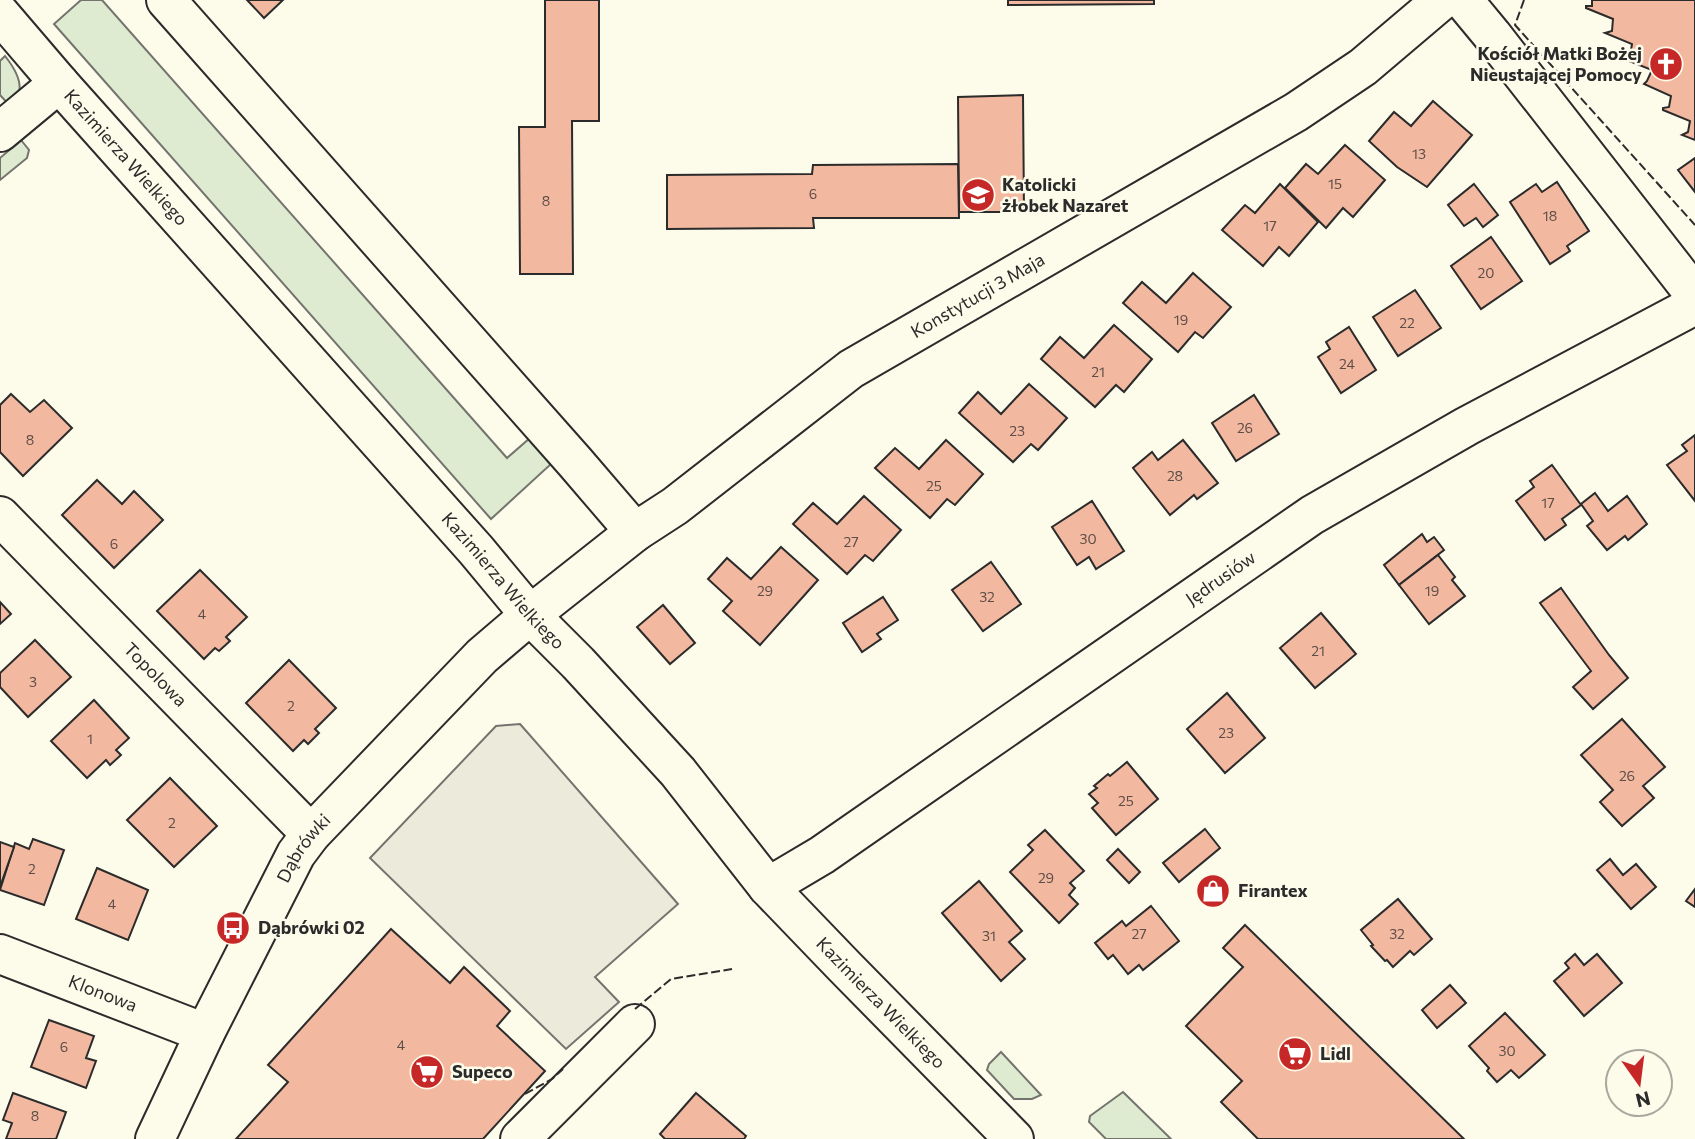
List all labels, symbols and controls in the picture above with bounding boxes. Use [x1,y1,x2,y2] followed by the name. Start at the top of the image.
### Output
[1470,42,1642,85] place label: Kościół Matki Bożej Nieustającej Pomocy
[1647,45,1685,83] church icon: Kościół Matki Bożej Nieustającej Pomocy
[60,84,193,230] street label: Kazimierza Wielkiego
[1412,145,1426,162] house number: 13
[1002,173,1129,216] place label: Katolicki żłobek Nazaret
[1328,175,1342,192] house number: 15
[959,176,997,214] school or university icon: Katolicki żłobek Nazaret
[809,185,817,202] house number: 6
[542,192,550,209] house number: 8
[1543,207,1557,224] house number: 18
[1263,217,1277,234] house number: 17
[907,248,1048,342] street label: Konstytucji 3 Maja
[1478,264,1494,281] house number: 20
[1174,311,1188,328] house number: 19
[1399,314,1415,331] house number: 22
[1339,355,1356,372] house number: 24
[1091,363,1105,380] house number: 21
[1237,419,1253,436] house number: 26
[1009,422,1025,439] house number: 23
[26,431,34,448] house number: 8
[1167,467,1183,484] house number: 28
[926,477,942,494] house number: 25
[1541,494,1555,511] house number: 17
[438,507,570,653] street label: Kazimierza Wielkiego
[1079,530,1097,547] house number: 30
[843,533,859,550] house number: 27
[110,535,118,552] house number: 6
[1181,546,1259,609] street label: Jędrusiów
[757,582,773,599] house number: 29
[1425,582,1439,599] house number: 19
[979,588,995,605] house number: 32
[198,605,207,622] house number: 4
[120,637,192,711] street label: Topolowa
[1311,642,1325,659] house number: 21
[29,673,37,690] house number: 3
[287,697,295,714] house number: 2
[1218,724,1234,741] house number: 23
[87,730,93,747] house number: 1
[1619,767,1635,784] house number: 26
[1118,792,1134,809] house number: 25
[271,809,335,886] street label: Dąbrówki
[168,814,176,831] house number: 2
[28,860,36,877] house number: 2
[1038,869,1054,886] house number: 29
[1194,872,1232,910] shop icon: Firantex
[1238,879,1308,901] place label: Firantex
[108,895,117,912] house number: 4
[214,909,252,947] bus stop icon: Dąbrówki 02
[258,916,365,938] place label: Dąbrówki 02
[1131,925,1147,942] house number: 27
[1389,925,1405,942] house number: 32
[982,927,996,944] house number: 31
[812,932,951,1073] street label: Kazimierza Wielkiego
[66,969,140,1016] street label: Klonowa
[1276,1035,1314,1073] supermarket icon: Lidl
[397,1036,406,1053] house number: 4
[60,1038,68,1055] house number: 6
[1320,1042,1351,1064] place label: Lidl
[1498,1042,1516,1059] house number: 30
[1604,1048,1674,1118] north arrow
[408,1053,446,1091] supermarket icon: Supeco
[452,1060,513,1082] place label: Supeco
[1634,1087,1653,1113] text: N
[31,1107,39,1124] house number: 8

